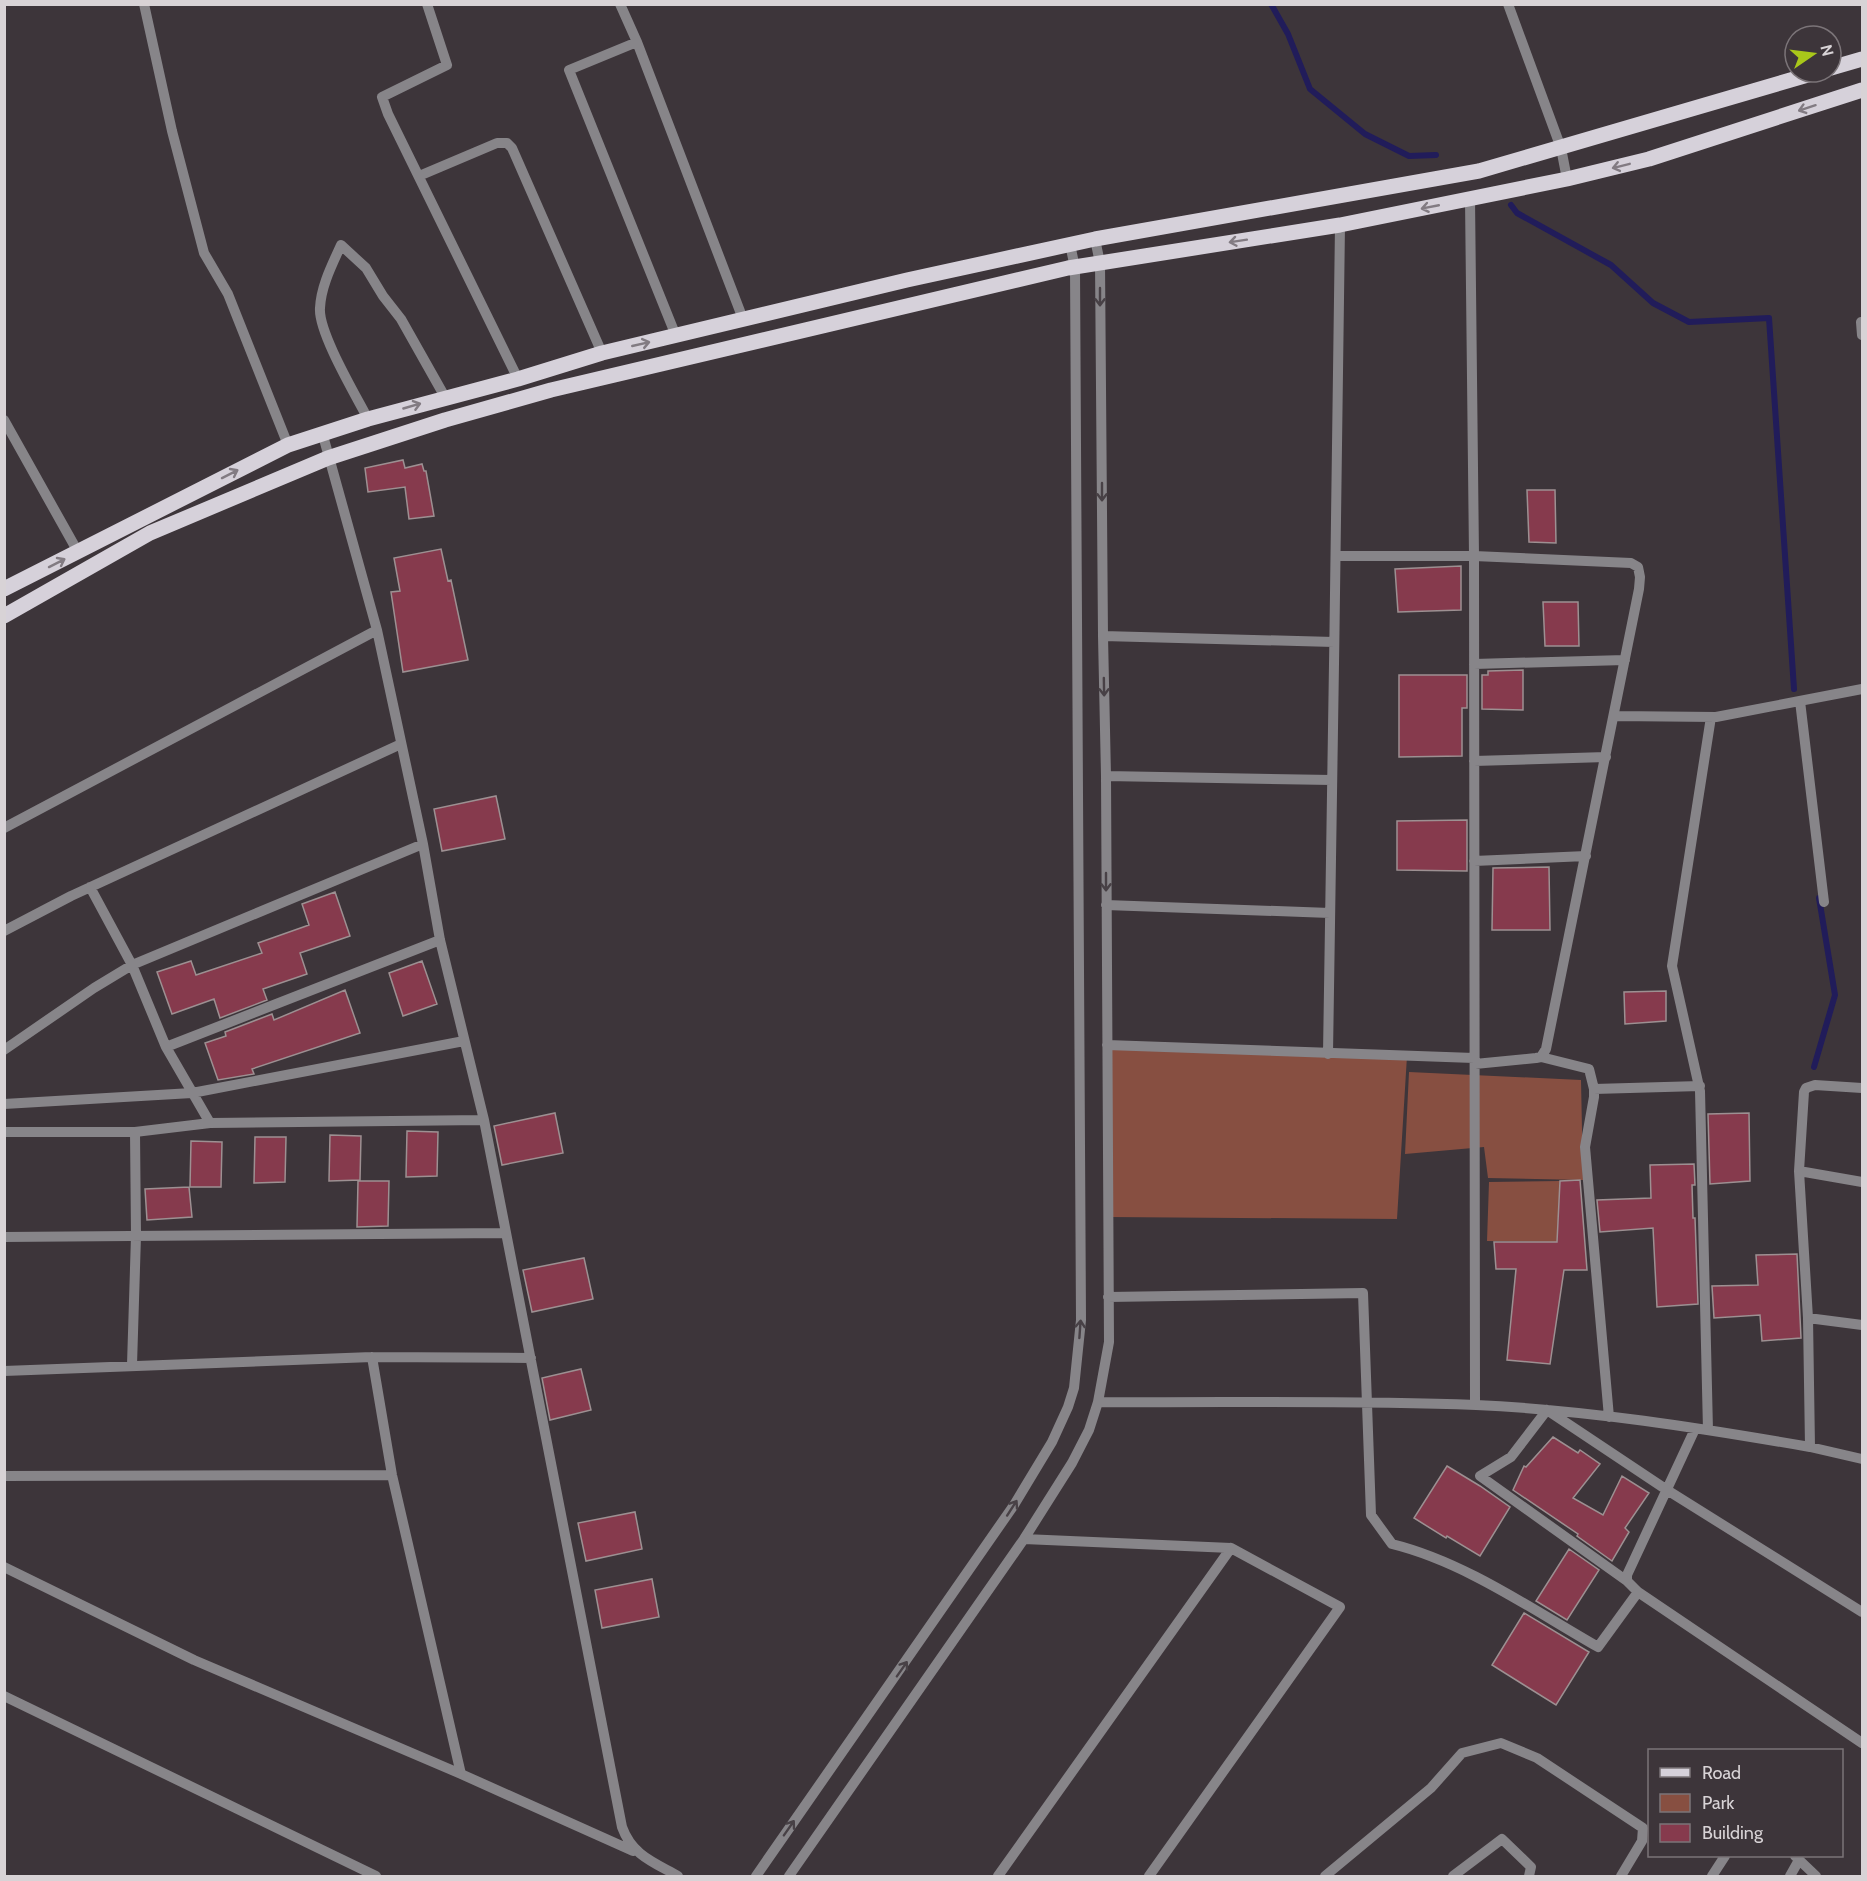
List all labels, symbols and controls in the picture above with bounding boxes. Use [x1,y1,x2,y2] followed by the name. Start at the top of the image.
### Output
[1783,24,1843,84] north arrow
[1816,43,1838,58] text: N
[1798,103,1817,114] one-way arrow
[1612,160,1631,172] one-way arrow
[1421,202,1440,213] one-way arrow
[1229,236,1249,247] one-way arrow
[1094,286,1106,306] one-way arrow
[631,338,650,350] one-way arrow
[403,400,422,411] one-way arrow
[221,468,239,479] one-way arrow
[1096,481,1107,501] one-way arrow
[47,556,65,568] one-way arrow
[1098,676,1110,696] one-way arrow
[1100,871,1112,891] one-way arrow
[1075,1320,1086,1340] one-way arrow
[1006,1500,1018,1517] one-way arrow
[896,1661,908,1678] one-way arrow
[1648,1749,1843,1857] legend
[1702,1762,1741,1784] text: Road
[1702,1792,1735,1814] text: Park
[783,1821,795,1837] one-way arrow
[1702,1822,1764,1844] text: Building

